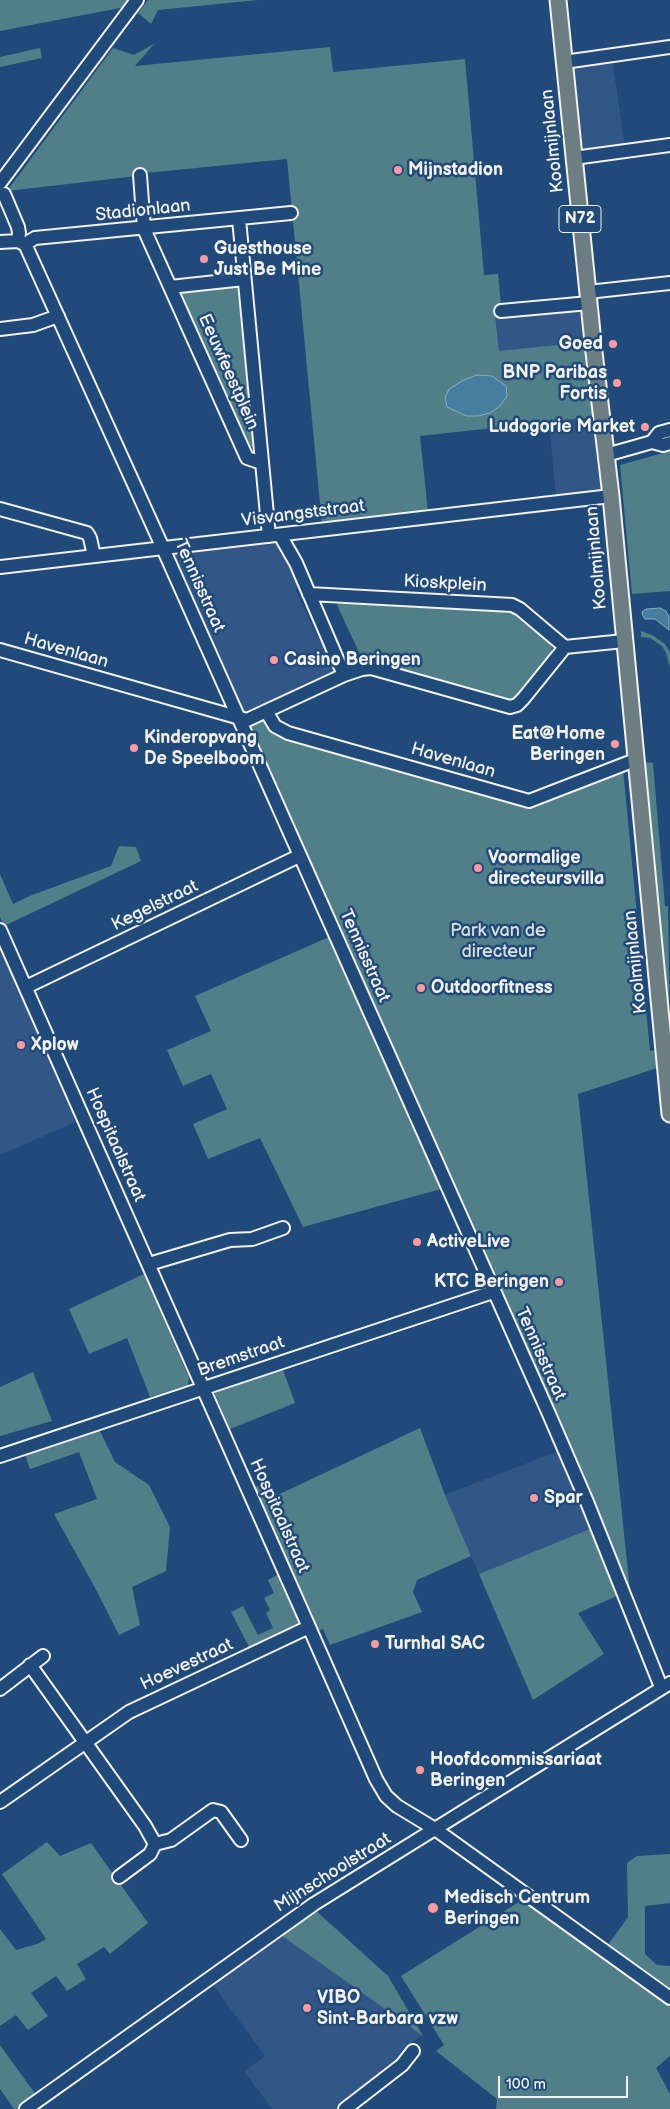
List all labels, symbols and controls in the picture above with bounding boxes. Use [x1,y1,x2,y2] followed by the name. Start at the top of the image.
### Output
[537,88,569,194] street label: Koolmijnlaan
[408,159,503,181] place label: Mijnstadion
[392,164,404,176] marker: Mijnstadion
[94,195,192,227] street label: Stadionlaan
[559,205,601,232] road number: N72
[214,238,321,280] place label: Guesthouse Just Be Mine
[198,253,210,265] marker: Guesthouse Just Be Mine
[193,311,263,433] street label: Eeuwfeestplein
[559,333,603,355] place label: Goed
[607,338,619,350] marker: Goed
[503,362,607,404] place label: BNP Paribas Fortis
[611,377,623,389] marker: BNP Paribas Fortis
[488,416,635,438] place label: Ludogorie Market
[639,421,651,433] marker: Ludogorie Market
[240,496,366,532] street label: Visvangststraat
[582,505,612,611] street label: Koolmijnlaan
[169,536,229,636] street label: Tennisstraat
[403,571,487,597] street label: Kioskplein
[21,629,111,673] street label: Havenlaan
[284,649,421,671] place label: Casino Beringen
[268,654,280,666] marker: Casino Beringen
[511,723,605,766] place label: Eat@Home Beringen
[144,727,265,770] place label: Kinderopvang De Speelboom
[609,738,621,750] marker: Eat@Home Beringen
[408,739,498,783] street label: Havenlaan
[128,742,140,754] marker: Kinderopvang De Speelboom
[488,847,604,890] place label: Voormalige directeursvilla
[472,862,484,874] marker: Voormalige directeursvilla
[108,876,202,936] street label: Kegelstraat
[334,906,394,1006] street label: Tennisstraat
[620,909,652,1015] street label: Koolmijnlaan
[450,920,546,962] park label: Park van de directeur
[431,977,553,999] place label: Outdoorfitness
[415,982,427,994] marker: Outdoorfitness
[31,1034,79,1056] place label: Xplow
[15,1039,27,1051] marker: Xplow
[80,1085,150,1205] street label: Hospitaalstraat
[427,1231,510,1253] place label: ActiveLive
[411,1236,423,1248] marker: ActiveLive
[434,1271,549,1293] place label: KTC Beringen
[553,1276,565,1288] marker: KTC Beringen
[510,1304,570,1404] street label: Tennisstraat
[195,1332,287,1382] street label: Bremstraat
[244,1456,314,1576] street label: Hospitaalstraat
[544,1487,583,1509] place label: Spar
[528,1492,540,1504] marker: Spar
[385,1633,485,1655] place label: Turnhal SAC
[137,1634,237,1696] street label: Hoevestraat
[369,1638,381,1650] marker: Turnhal SAC
[430,1749,602,1792] place label: Hoofdcommissariaat Beringen
[414,1764,426,1776] marker: Hoofdcommissariaat Beringen
[271,1828,395,1918] street label: Mijnschoolstraat
[444,1887,590,1930] place label: Medisch Centrum Beringen
[426,1901,440,1915] marker: Medisch Centrum Beringen
[317,1987,458,2030] place label: VIBO Sint-Barbara vzw
[301,2002,313,2014] marker: VIBO Sint-Barbara vzw
[500,2066,630,2098] scale bar
[506,2075,546,2094] text: 100 m

